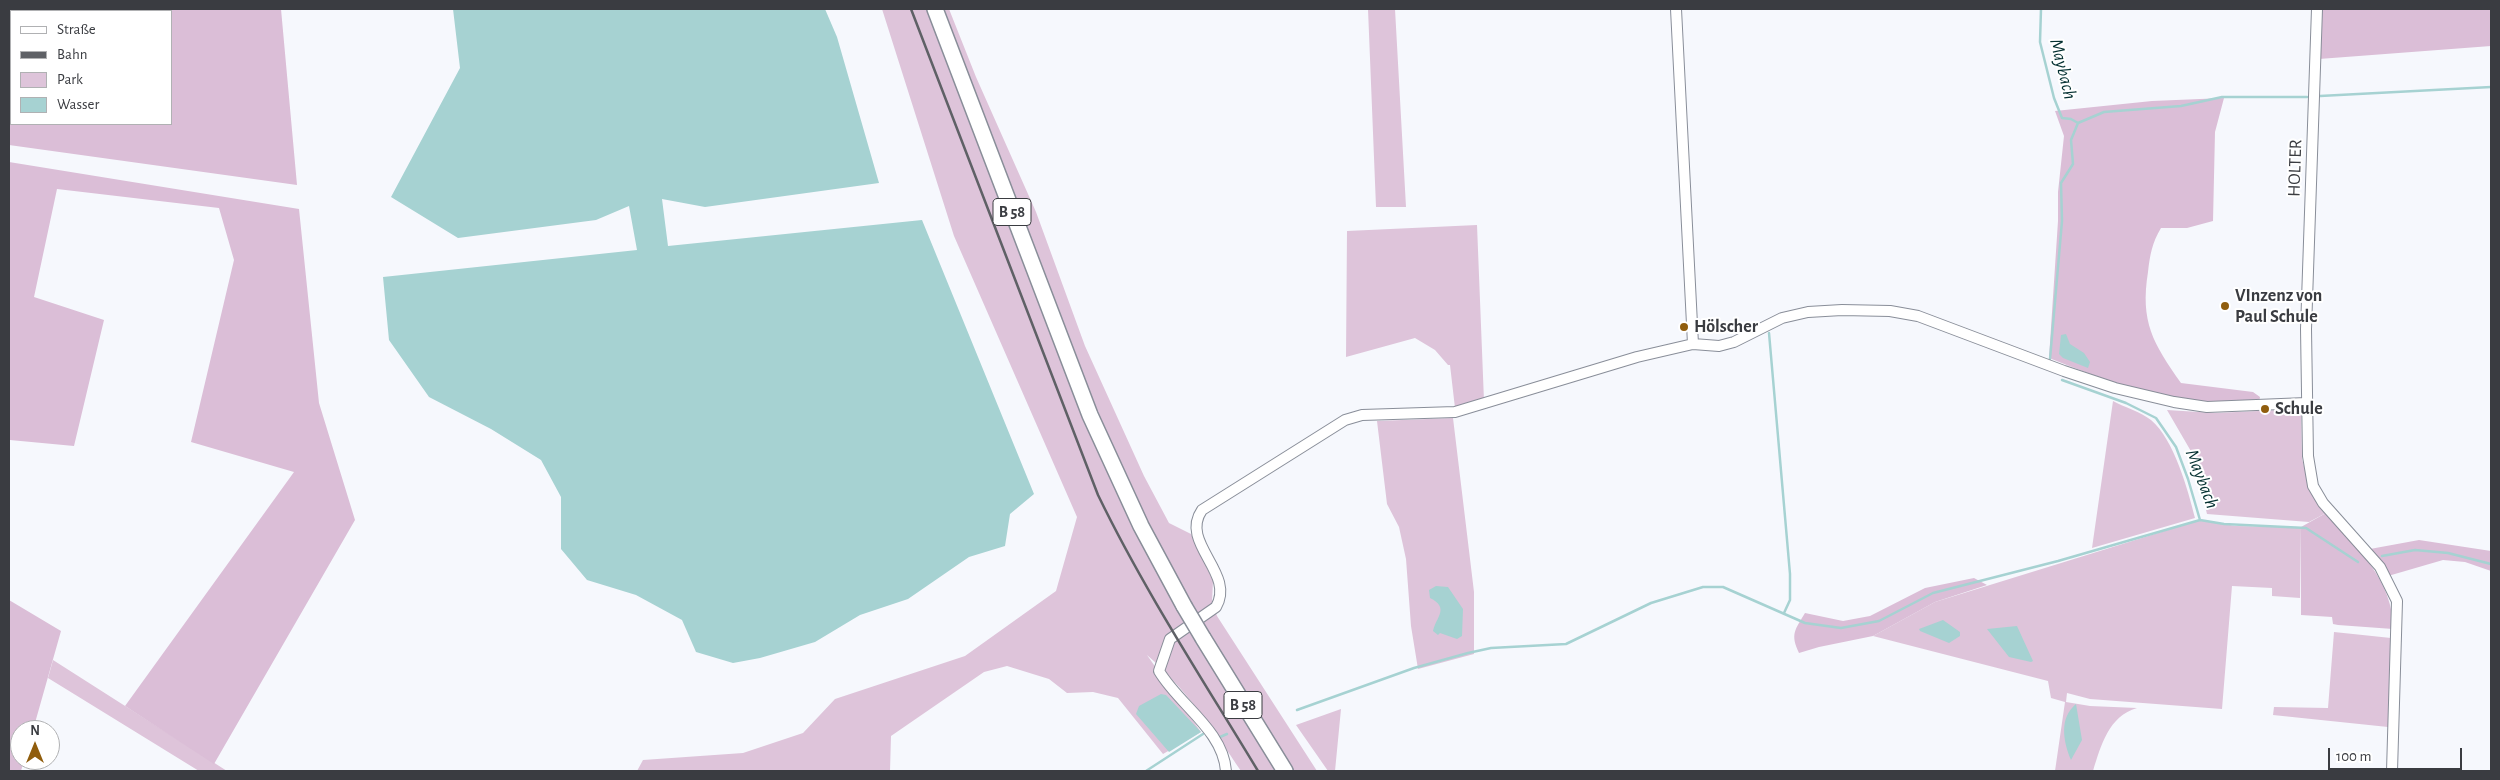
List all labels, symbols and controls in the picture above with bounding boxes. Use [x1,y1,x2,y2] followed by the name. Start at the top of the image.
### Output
[10,10,172,125] legend
[57,22,96,37] text: Straße
[2044,36,2082,102] water label: Maybach
[57,47,87,62] text: Bahn
[57,72,83,87] text: Park
[57,97,99,112] text: Wasser
[2283,139,2307,197] street label: HOLTER
[993,198,1031,226] road number: B 58
[2235,285,2322,328] place label: VInzenz von Paul Schule
[2219,300,2231,312] marker: VInzenz von Paul Schule
[1694,316,1758,338] place label: Hölscher
[1678,321,1690,333] marker: Hölscher
[2275,398,2323,420] place label: Schule
[2259,403,2271,415] marker: Schule
[2180,446,2224,512] water label: Maybach
[1224,692,1262,718] road number: B 58
[10,720,60,770] north arrow
[30,724,40,738] text: N
[2330,738,2464,770] scale bar
[2336,749,2371,764] text: 100 m

